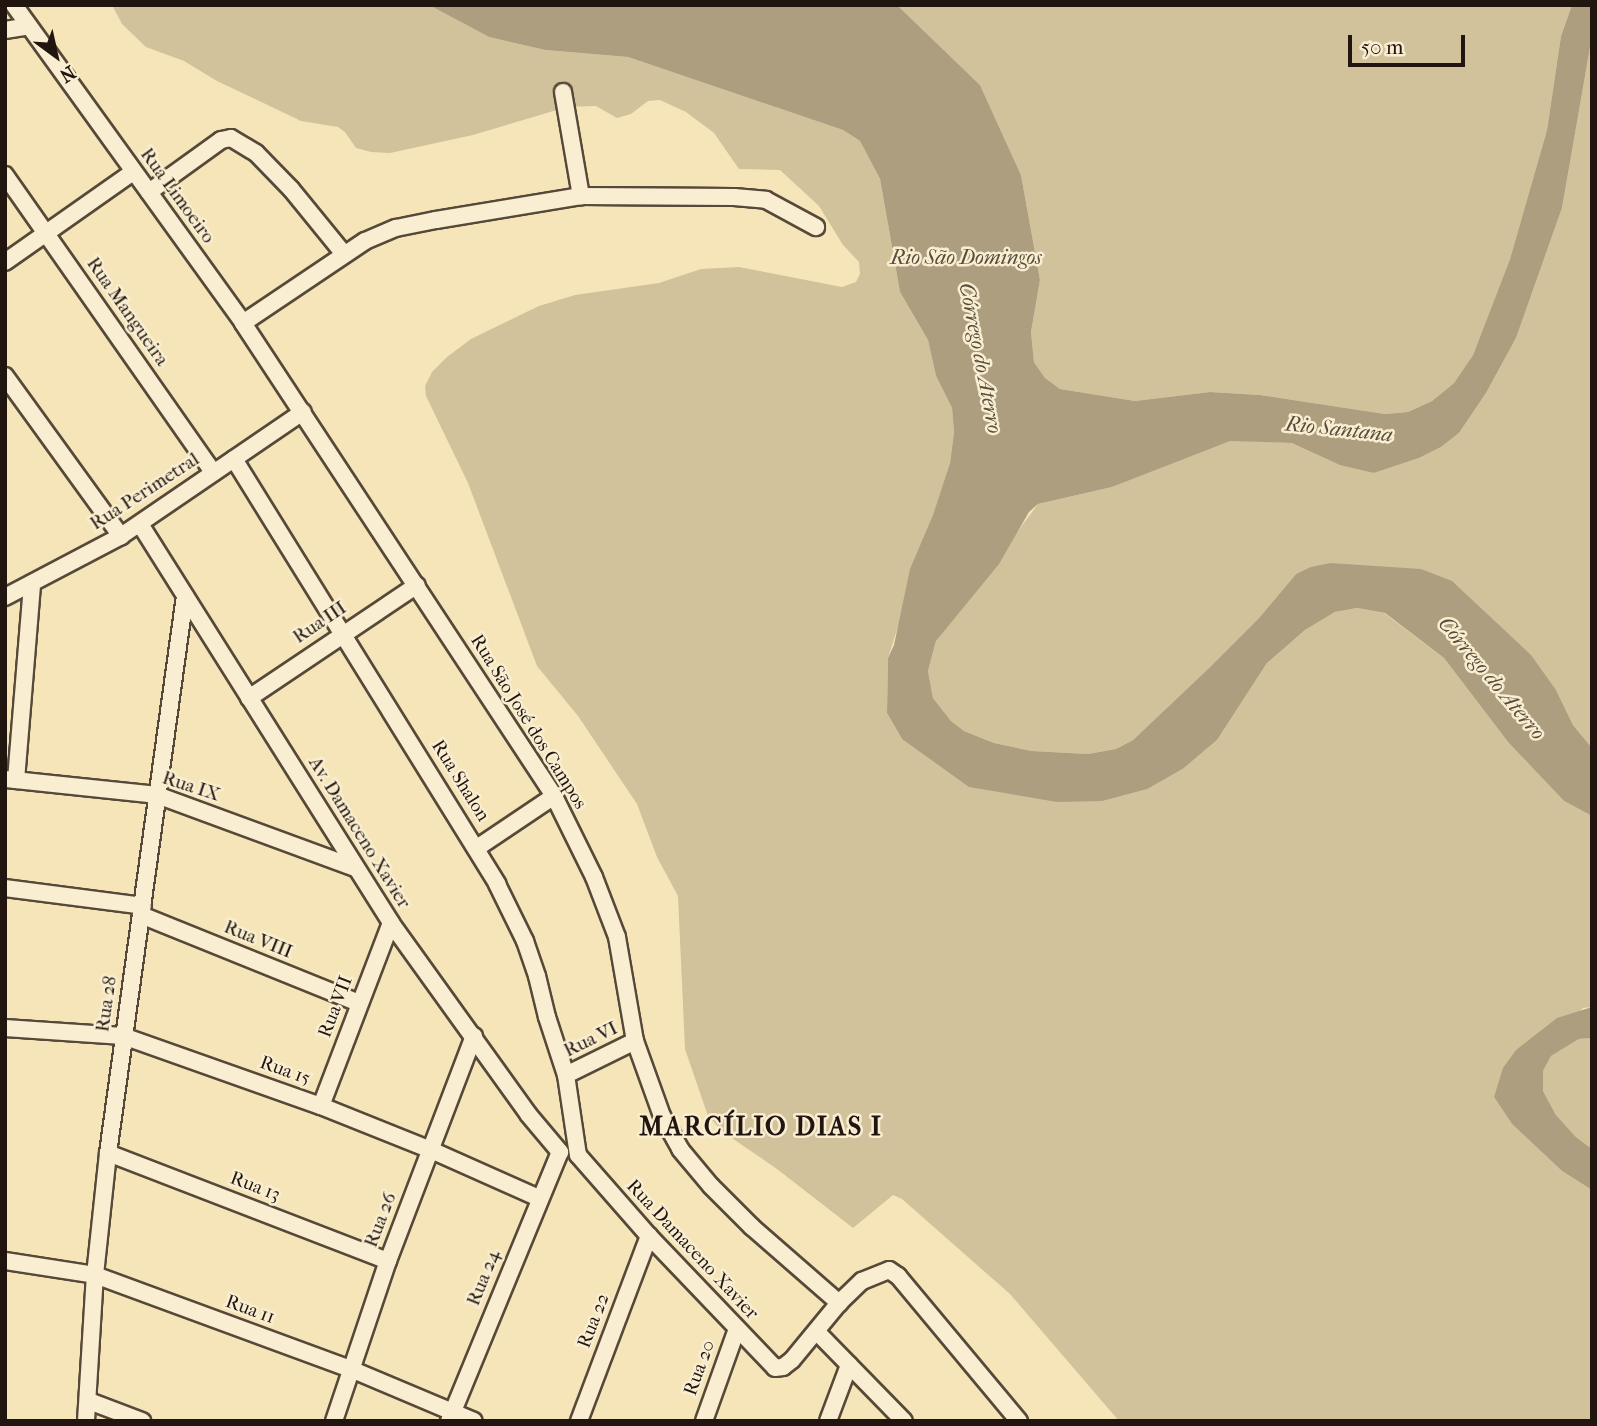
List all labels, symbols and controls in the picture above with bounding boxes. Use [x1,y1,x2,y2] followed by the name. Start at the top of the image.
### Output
[21,21,91,91] north arrow
[1352,21,1469,65] scale bar
[1361,35,1404,59] text: 50 m
[55,60,79,87] text: N
[135,144,219,248] street label: Rua Limoeiro
[890,244,1042,270] water label: Rio São Domingos
[81,253,173,371] street label: Rua Mangueira
[954,280,1008,436] water label: Córrego do Aterro
[1284,411,1394,447] water label: Rio Santana
[86,448,204,536] street label: Rua Perimetral
[289,597,351,649] street label: Rua III
[1433,611,1551,745] water label: Córrego do Aterro
[465,630,591,814] street label: Rua São José dos Campos
[426,736,494,826] street label: Rua Shalon
[303,753,415,913] street label: Av. Damaceno Xavier
[159,767,223,807] street label: Rua IX
[220,916,296,964] street label: Rua VIII
[314,973,358,1041] street label: Rua VII
[92,974,122,1034] street label: Rua 28
[560,1017,622,1063] street label: Rua VI
[257,1051,313,1091] street label: Rua 15
[641,1111,881,1143] district label: MARCÍLIO DIAS I
[227,1167,283,1207] street label: Rua 13
[621,1175,763,1325] street label: Rua Damaceno Xavier
[360,1189,402,1251] street label: Rua 26
[463,1247,505,1309] street label: Rua 24
[573,1290,615,1352] street label: Rua 22
[222,1291,278,1329] street label: Rua 11
[679,1337,721,1399] street label: Rua 20

